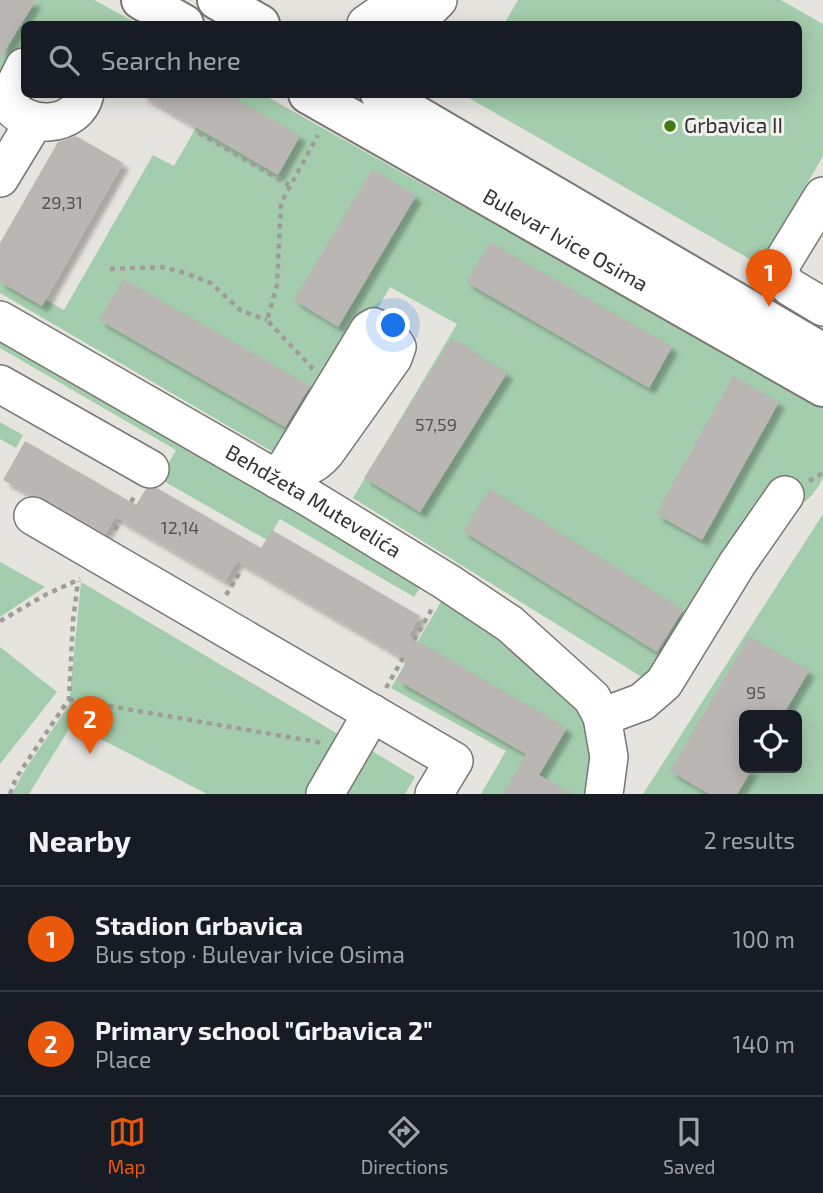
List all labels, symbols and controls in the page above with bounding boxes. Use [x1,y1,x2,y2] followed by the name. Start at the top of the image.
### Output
[21,21,802,98] search box
[45,41,83,79] icon: search
[101,44,241,75] text: Search here
[684,112,783,137] place label: Grbavica II
[662,118,678,134] marker: Grbavica II
[479,182,653,296] street label: Bulevar Ivice Osima
[41,191,83,213] house number: 29,31
[746,249,792,307] pin: 1
[376,308,410,342] your location
[415,413,457,435] house number: 57,59
[222,438,406,562] street label: Behdžeta Mutevelića
[161,516,199,538] house number: 12,14
[746,681,766,703] house number: 95
[67,696,113,754] pin: 2
[739,710,802,773] map controls
[739,710,802,773] button: locate
[28,822,131,858] text: Nearby
[704,826,795,854] text: 2 results
[95,909,303,940] text: Stadion Grbavica
[46,925,56,953] text: 1
[733,925,795,953] text: 100 m
[95,940,405,968] text: Bus stop · Bulevar Ivice Osima
[95,1014,433,1045] text: Primary school "Grbavica 2"
[44,1030,58,1058] text: 2
[733,1030,795,1058] text: 140 m
[95,1045,151,1073] text: Place
[108,1113,146,1178] tab: Map
[361,1113,448,1178] tab: Directions
[663,1113,715,1178] tab: Saved

